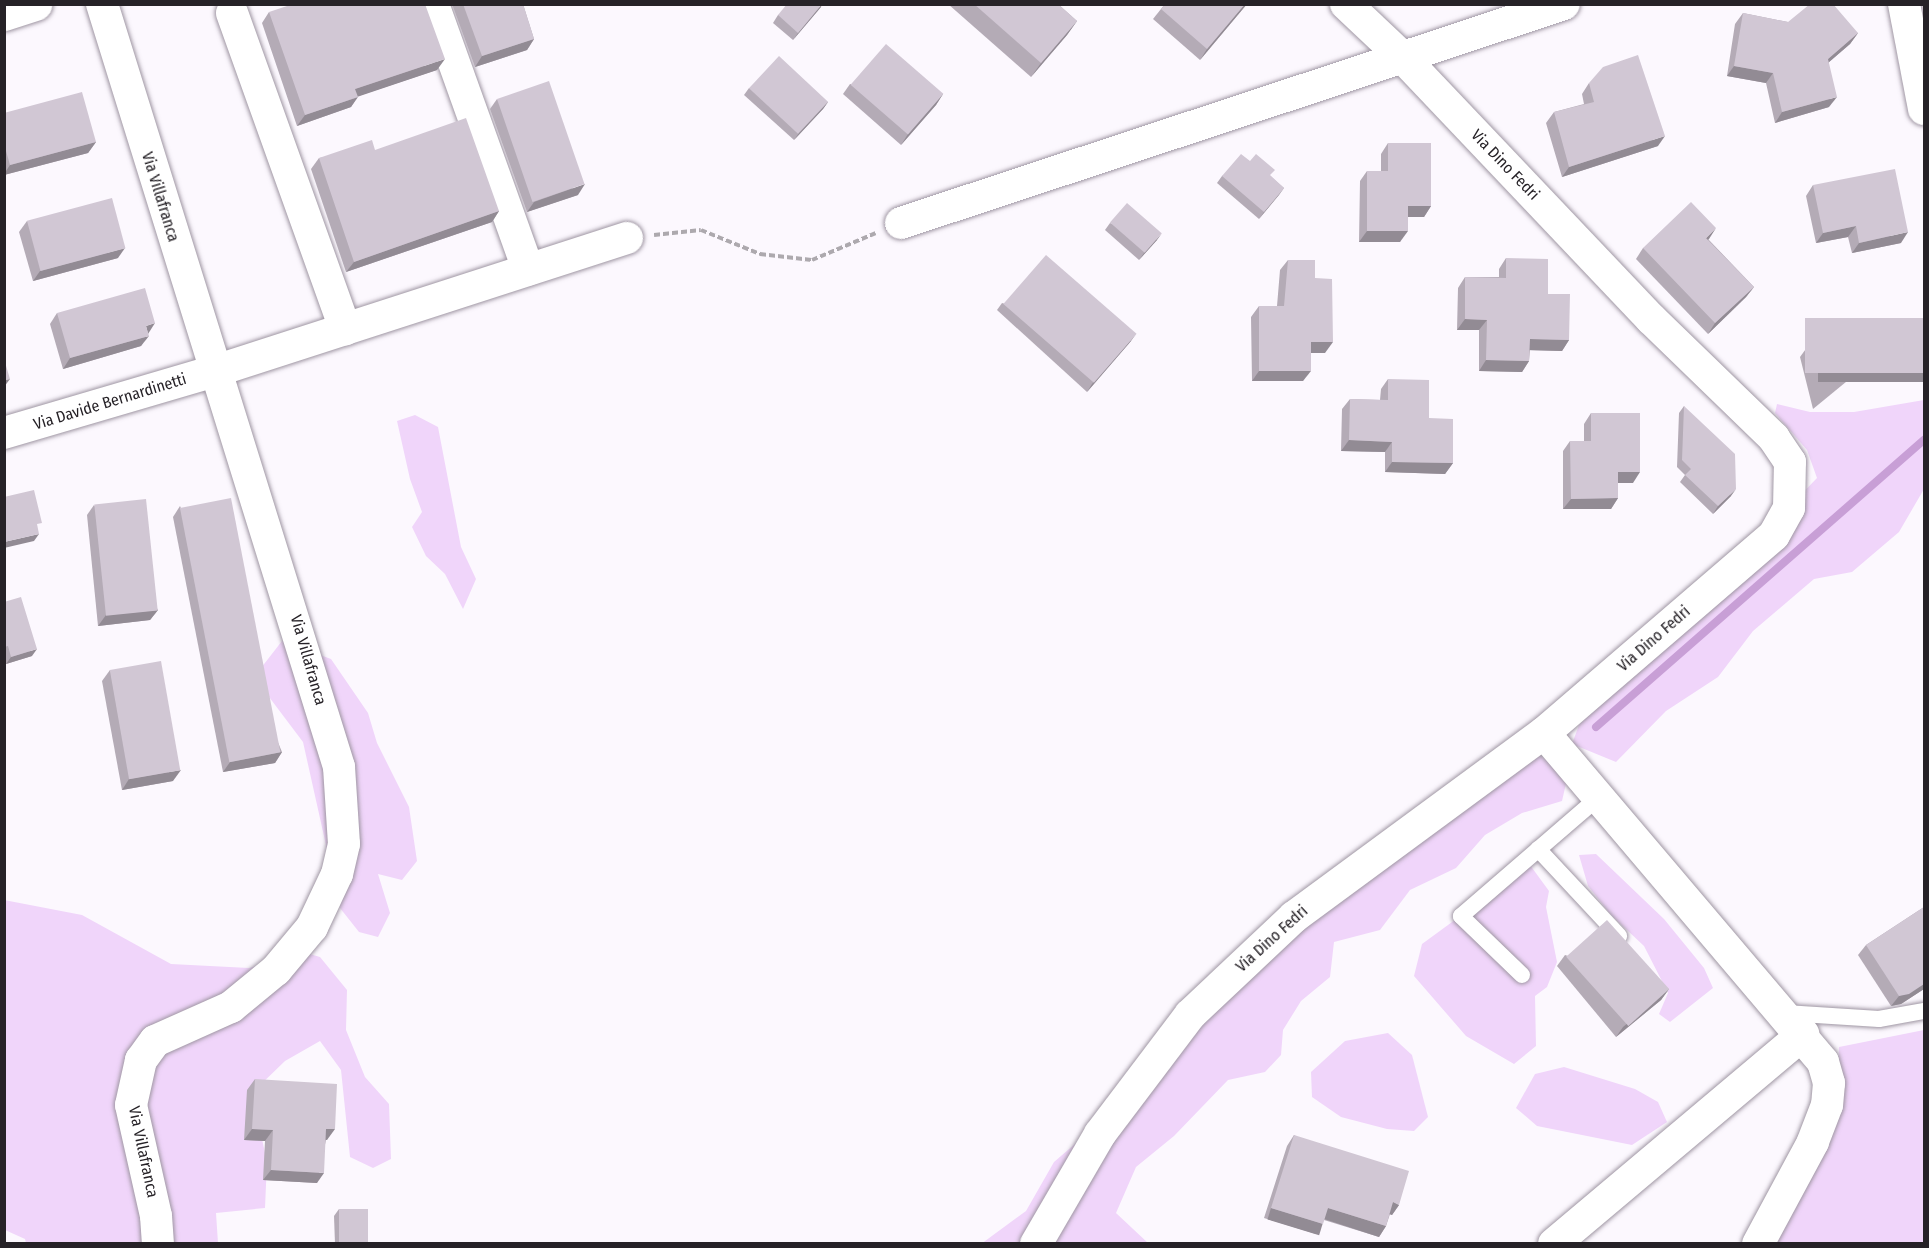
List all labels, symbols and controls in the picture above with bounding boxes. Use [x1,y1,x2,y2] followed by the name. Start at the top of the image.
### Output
[1467,126,1543,204] street label: Via Dino Fedri
[137,150,183,244] street label: Via Villafranca
[31,370,189,434] street label: Via Davide Bernardinetti
[1614,602,1694,676] street label: Via Dino Fedri
[286,613,330,707] street label: Via Villafranca
[1232,902,1312,976] street label: Via Dino Fedri
[124,1105,162,1199] street label: Via Villafranca

